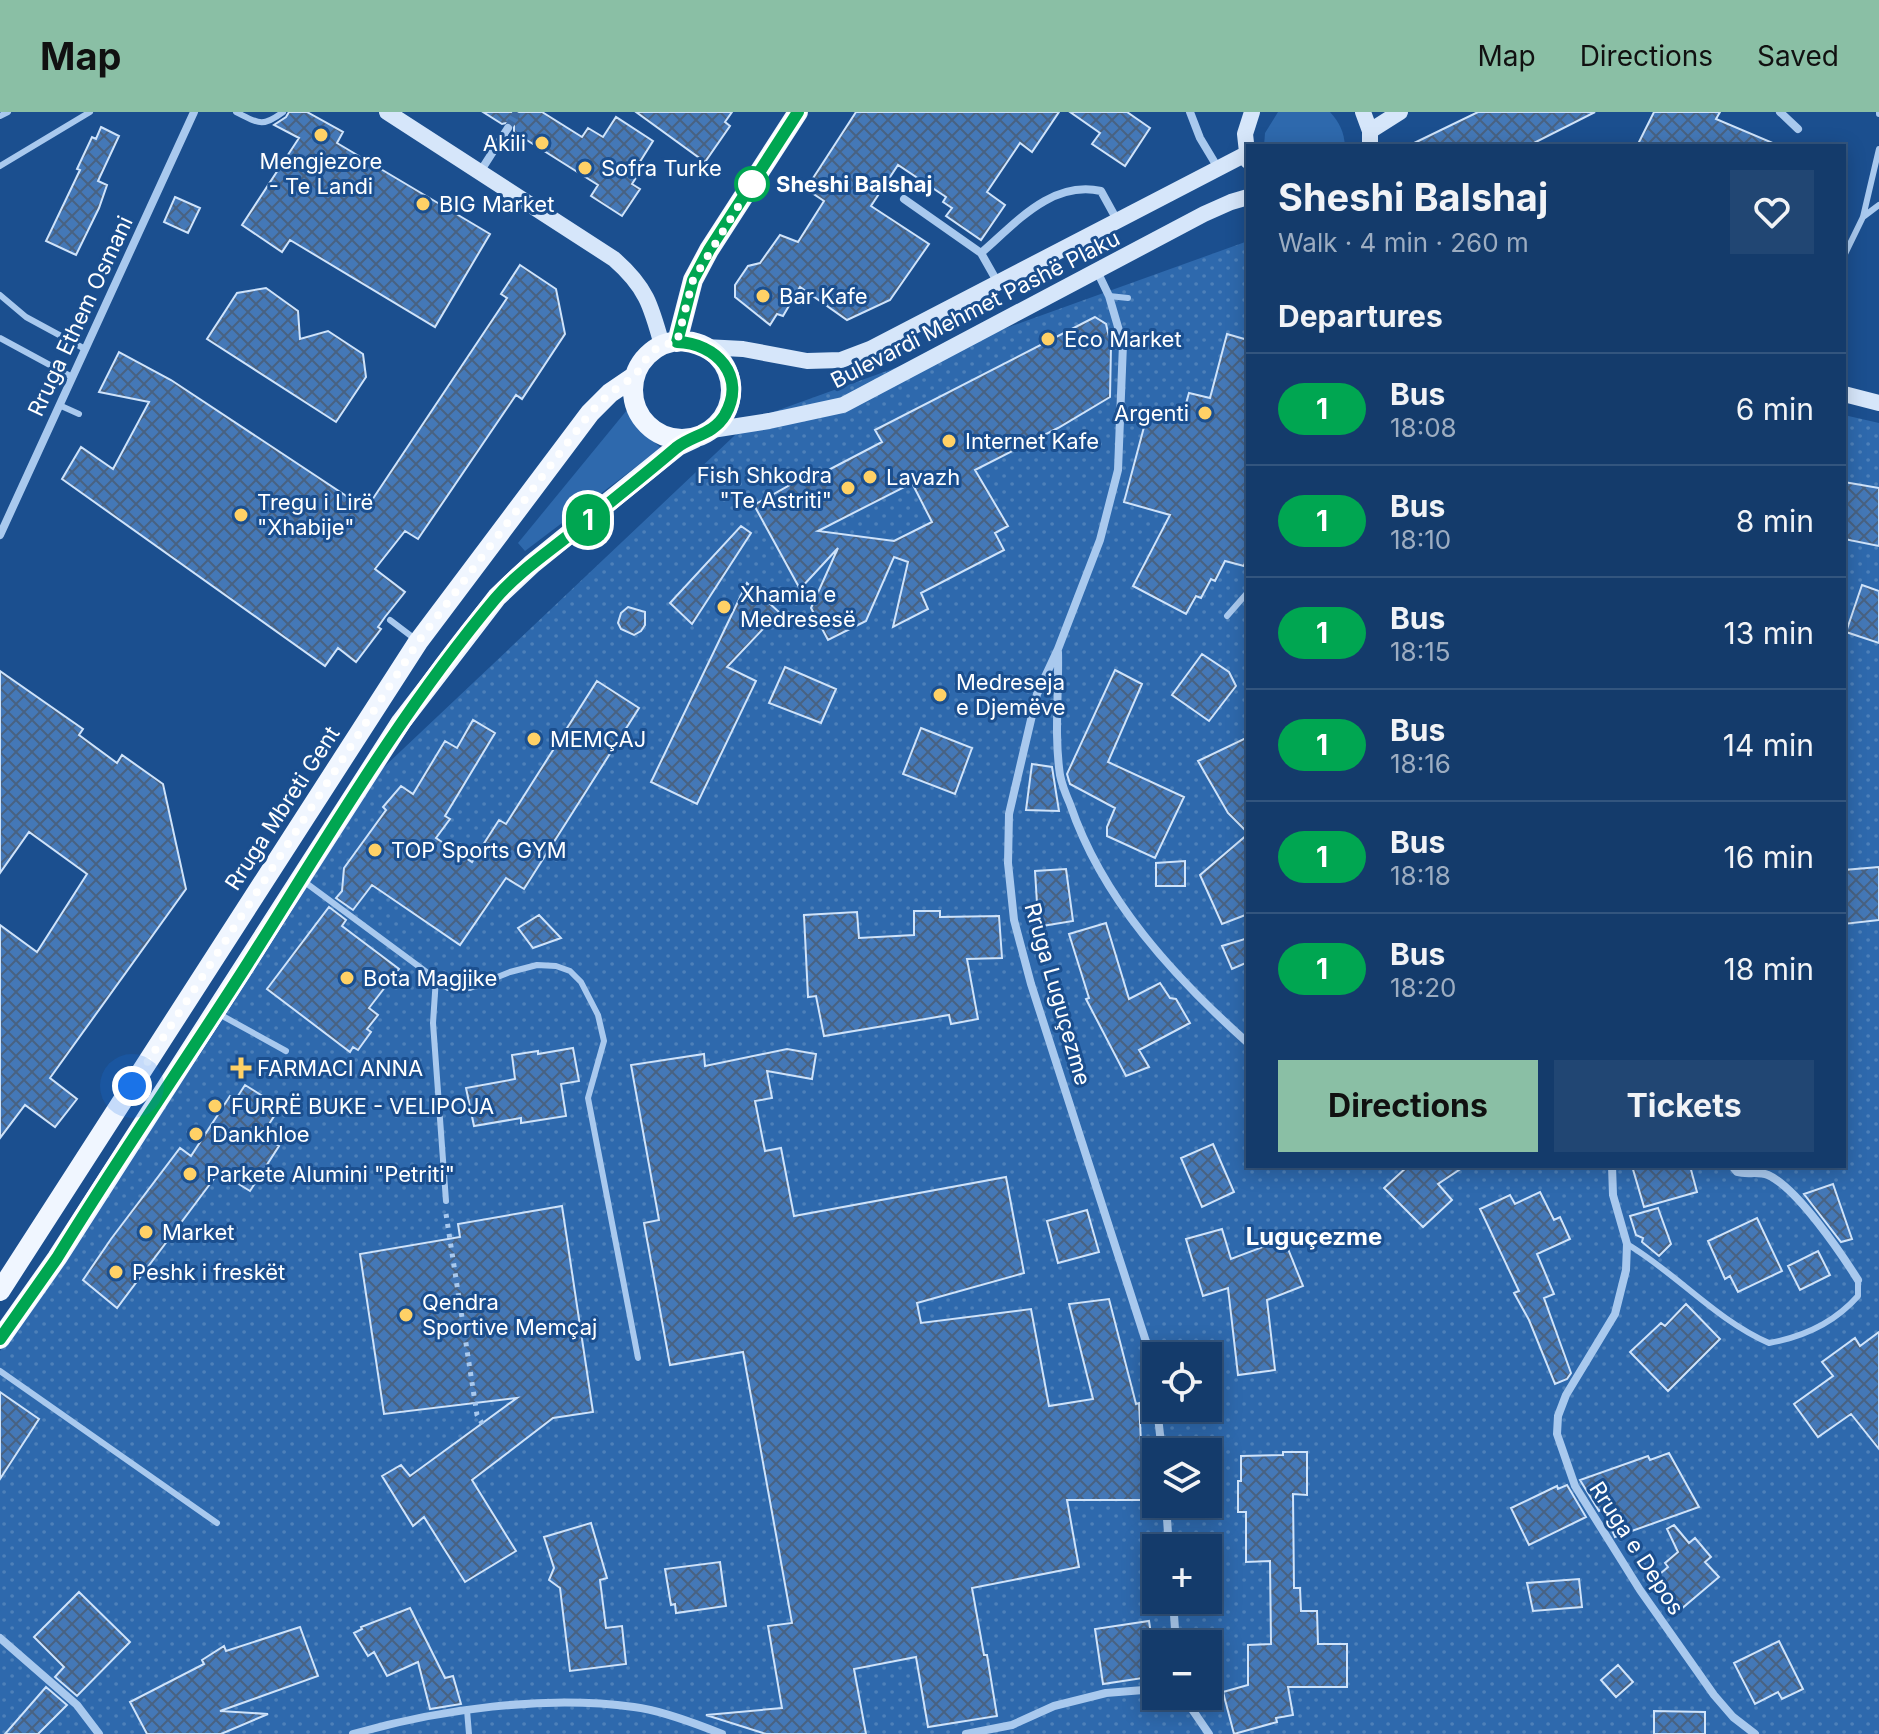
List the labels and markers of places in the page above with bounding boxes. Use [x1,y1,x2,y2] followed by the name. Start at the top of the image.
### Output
[312,126,330,144] marker: Mengjezore - Te Landi
[483,130,526,156] place label: Akili
[533,134,551,152] marker: Akili
[260,148,382,199] place label: Mengjezore - Te Landi
[601,155,722,181] place label: Sofra Turke
[576,159,594,177] marker: Sofra Turke
[735,167,769,201] marker: Sheshi Balshaj
[776,171,932,197] place label: Sheshi Balshaj
[439,191,554,217] place label: BIG Market
[414,195,432,213] marker: BIG Market
[779,283,868,309] place label: Bar Kafe
[754,287,772,305] marker: Bar Kafe
[1064,326,1182,352] place label: Eco Market
[1039,330,1057,348] marker: Eco Market
[1114,400,1189,426] place label: Argenti
[1196,404,1214,422] marker: Argenti
[965,428,1099,454] place label: Internet Kafe
[940,432,958,450] marker: Internet Kafe
[697,462,832,513] place label: Fish Shkodra "Te Astriti"
[886,464,960,490] place label: Lavazh
[861,468,879,486] marker: Lavazh
[839,479,857,497] marker: Fish Shkodra "Te Astriti"
[257,489,373,540] place label: Tregu i Lirë "Xhabije"
[232,506,250,524] marker: Tregu i Lirë "Xhabije"
[740,581,856,632] place label: Xhamia e Medresesë
[715,598,733,616] marker: Xhamia e Medresesë
[956,669,1065,720] place label: Medreseja e Djemëve
[931,686,949,704] marker: Medreseja e Djemëve
[550,726,646,752] place label: MEMÇAJ
[525,730,543,748] marker: MEMÇAJ
[391,837,567,863] place label: TOP Sports GYM
[366,841,384,859] marker: TOP Sports GYM
[363,965,497,991] place label: Bota Magjike
[338,969,356,987] marker: Bota Magjike
[257,1055,423,1081] place label: FARMACI ANNA
[232,1059,250,1077] marker: FARMACI ANNA
[231,1093,494,1119] place label: FURRË BUKE - VELIPOJA
[206,1097,224,1115] marker: FURRË BUKE - VELIPOJA
[212,1121,310,1147] place label: Dankhloe
[187,1125,205,1143] marker: Dankhloe
[206,1161,455,1187] place label: Parkete Alumini "Petriti"
[181,1165,199,1183] marker: Parkete Alumini "Petriti"
[162,1219,234,1245] place label: Market
[137,1223,155,1241] marker: Market
[132,1259,285,1285] place label: Peshk i freskët
[107,1263,125,1281] marker: Peshk i freskët
[422,1289,597,1340] place label: Qendra Sportive Memçaj
[397,1306,415,1324] marker: Qendra Sportive Memçaj

